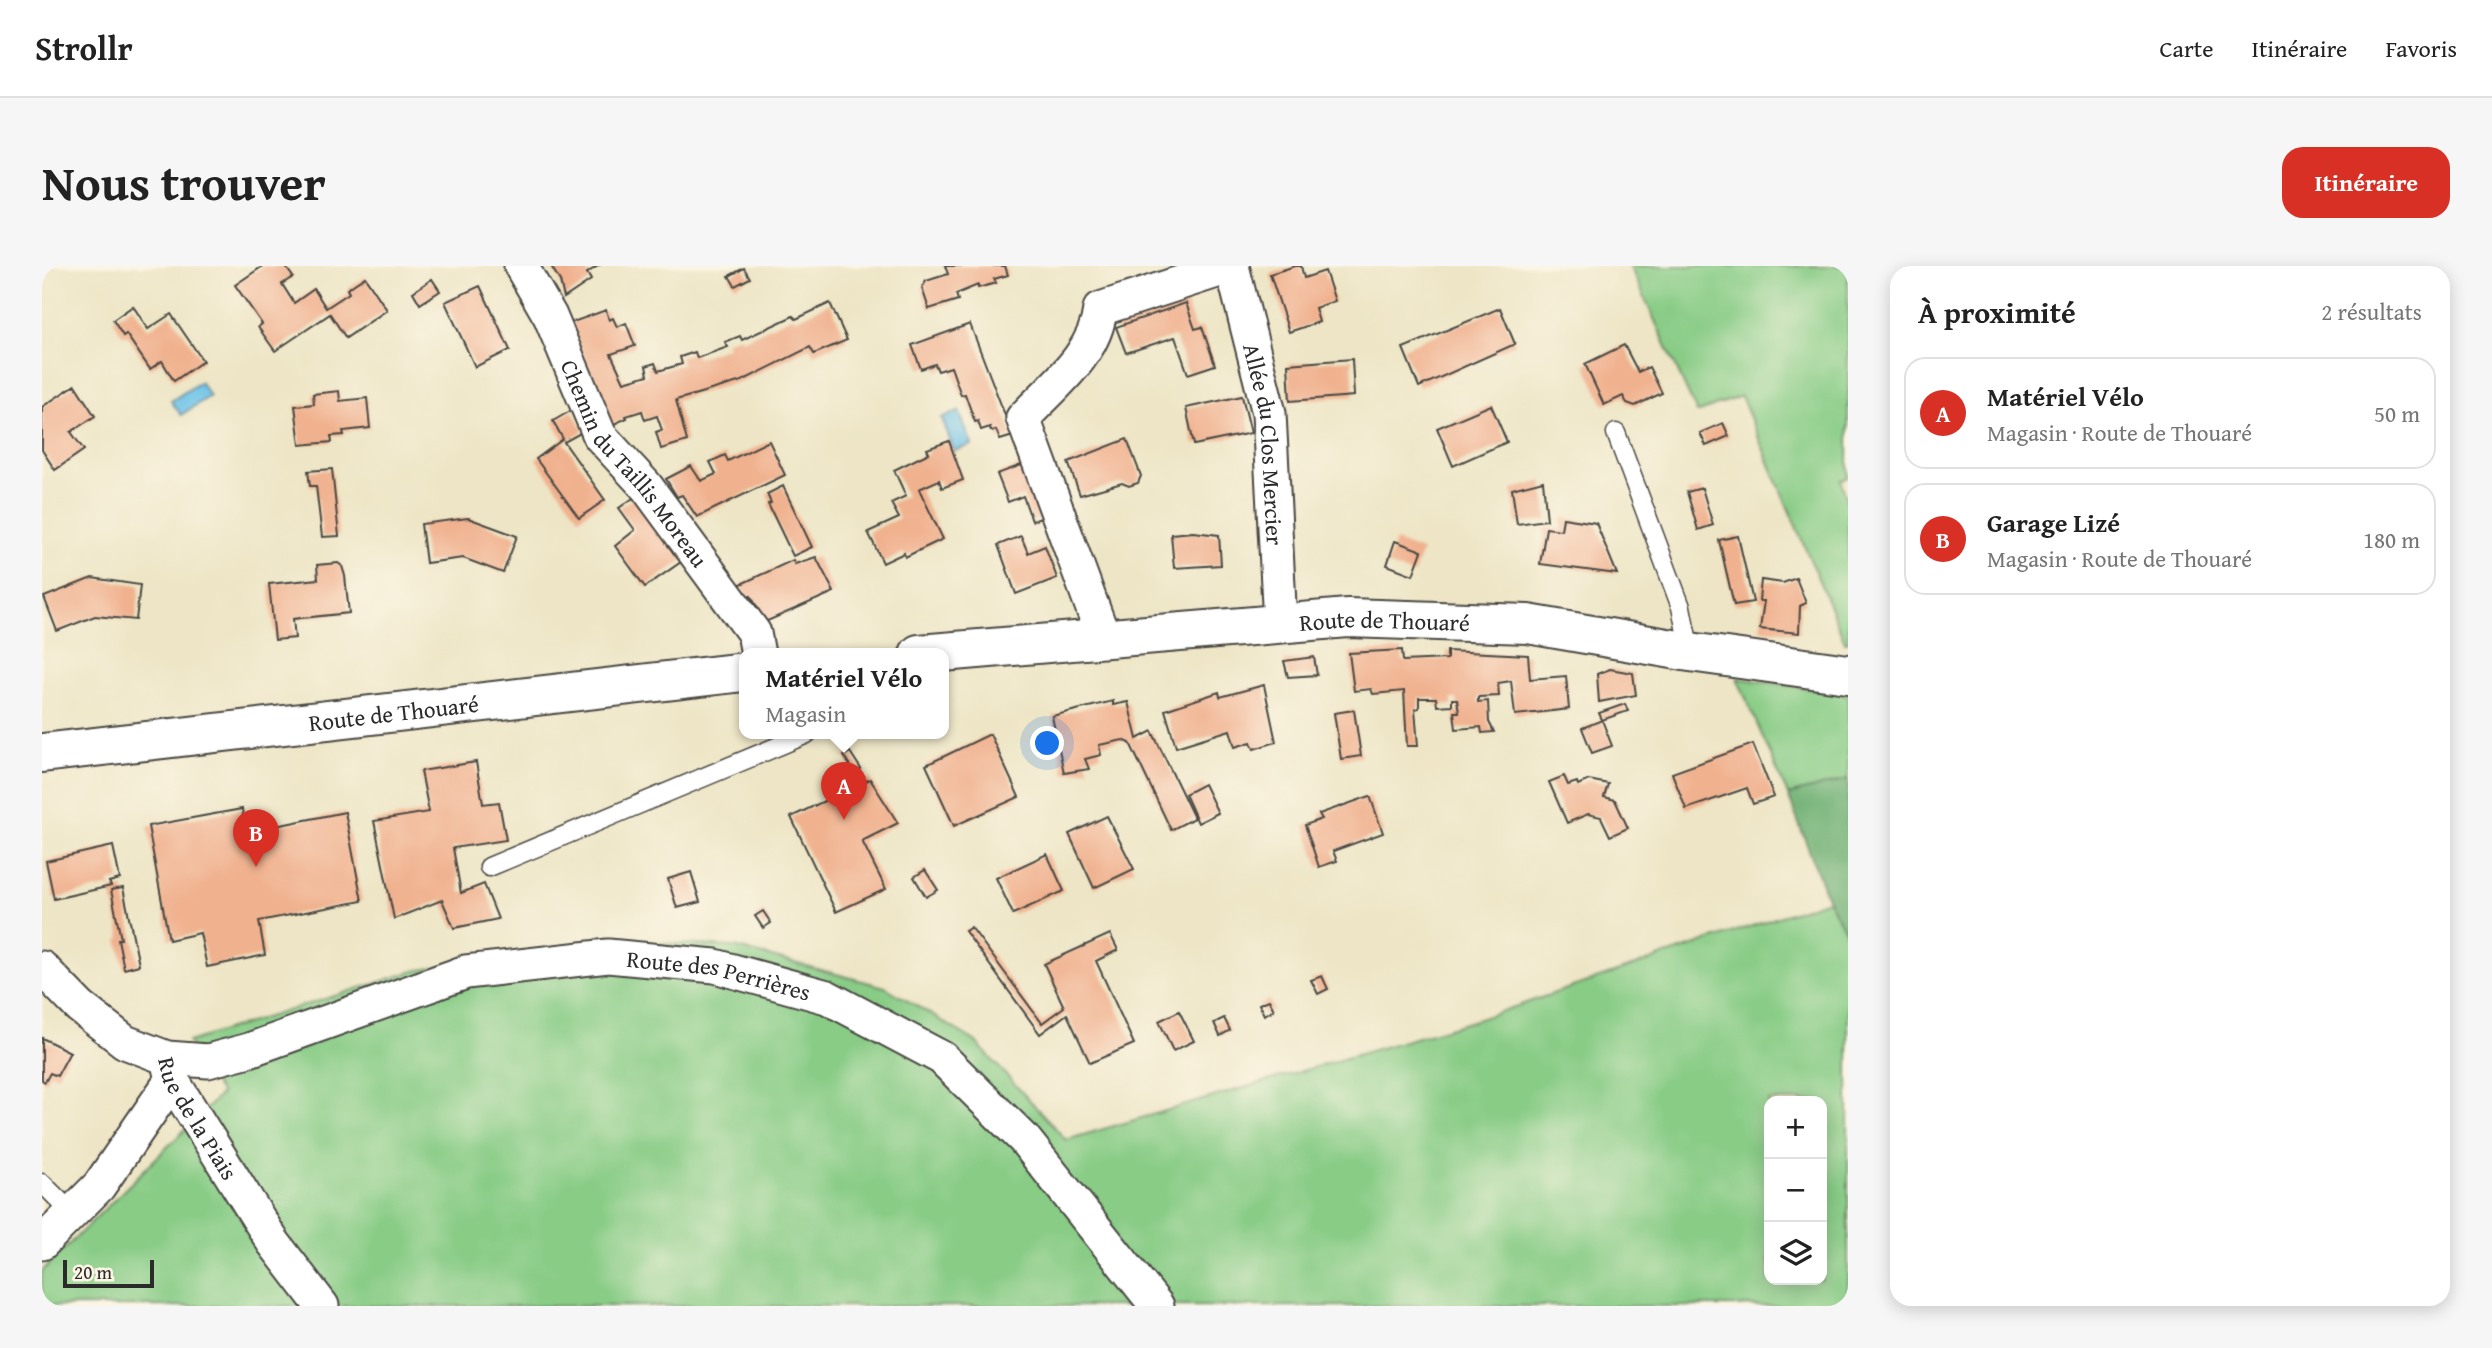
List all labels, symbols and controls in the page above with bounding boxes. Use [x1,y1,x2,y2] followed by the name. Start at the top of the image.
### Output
[35,24,133,72] text: Strollr
[2160,31,2214,66] text: Carte
[2252,31,2347,66] text: Itinéraire
[2385,31,2457,66] text: Favoris
[42,146,326,218] text: Nous trouver
[2282,147,2450,218] button: Itinéraire
[1918,290,2076,334] text: À proximité
[2321,295,2422,328] text: 2 résultats
[1236,340,1292,547] street label: Allée du Clos Mercier
[553,354,717,574] street label: Chemin du Taillis Moreau
[1987,377,2144,416] text: Matériel Vélo
[1936,397,1950,430] text: A
[2374,397,2420,430] text: 50 m
[1987,416,2252,449] text: Magasin · Route de Thouaré
[1987,503,2120,542] text: Garage Lizé
[1936,523,1950,556] text: B
[2363,523,2420,556] text: 180 m
[1987,542,2252,575] text: Magasin · Route de Thouaré
[1298,601,1470,639] street label: Route de Thouaré
[739,648,949,739] popup
[766,658,922,697] text: Matériel Vélo
[307,686,480,739] street label: Route de Thouaré
[766,697,846,730] text: Magasin
[1030,726,1064,760] your location
[821,762,867,820] pin: A
[233,809,279,867] pin: B
[625,941,815,1008] street label: Route des Perrières
[151,1054,246,1186] street label: Rue de la Piais
[1764,1096,1827,1285] map controls
[1764,1096,1827,1159] button: +
[1764,1159,1827,1222] button: −
[1764,1222,1827,1285] button: layers
[63,1257,154,1289] scale bar
[74,1258,112,1286] text: 20 m

